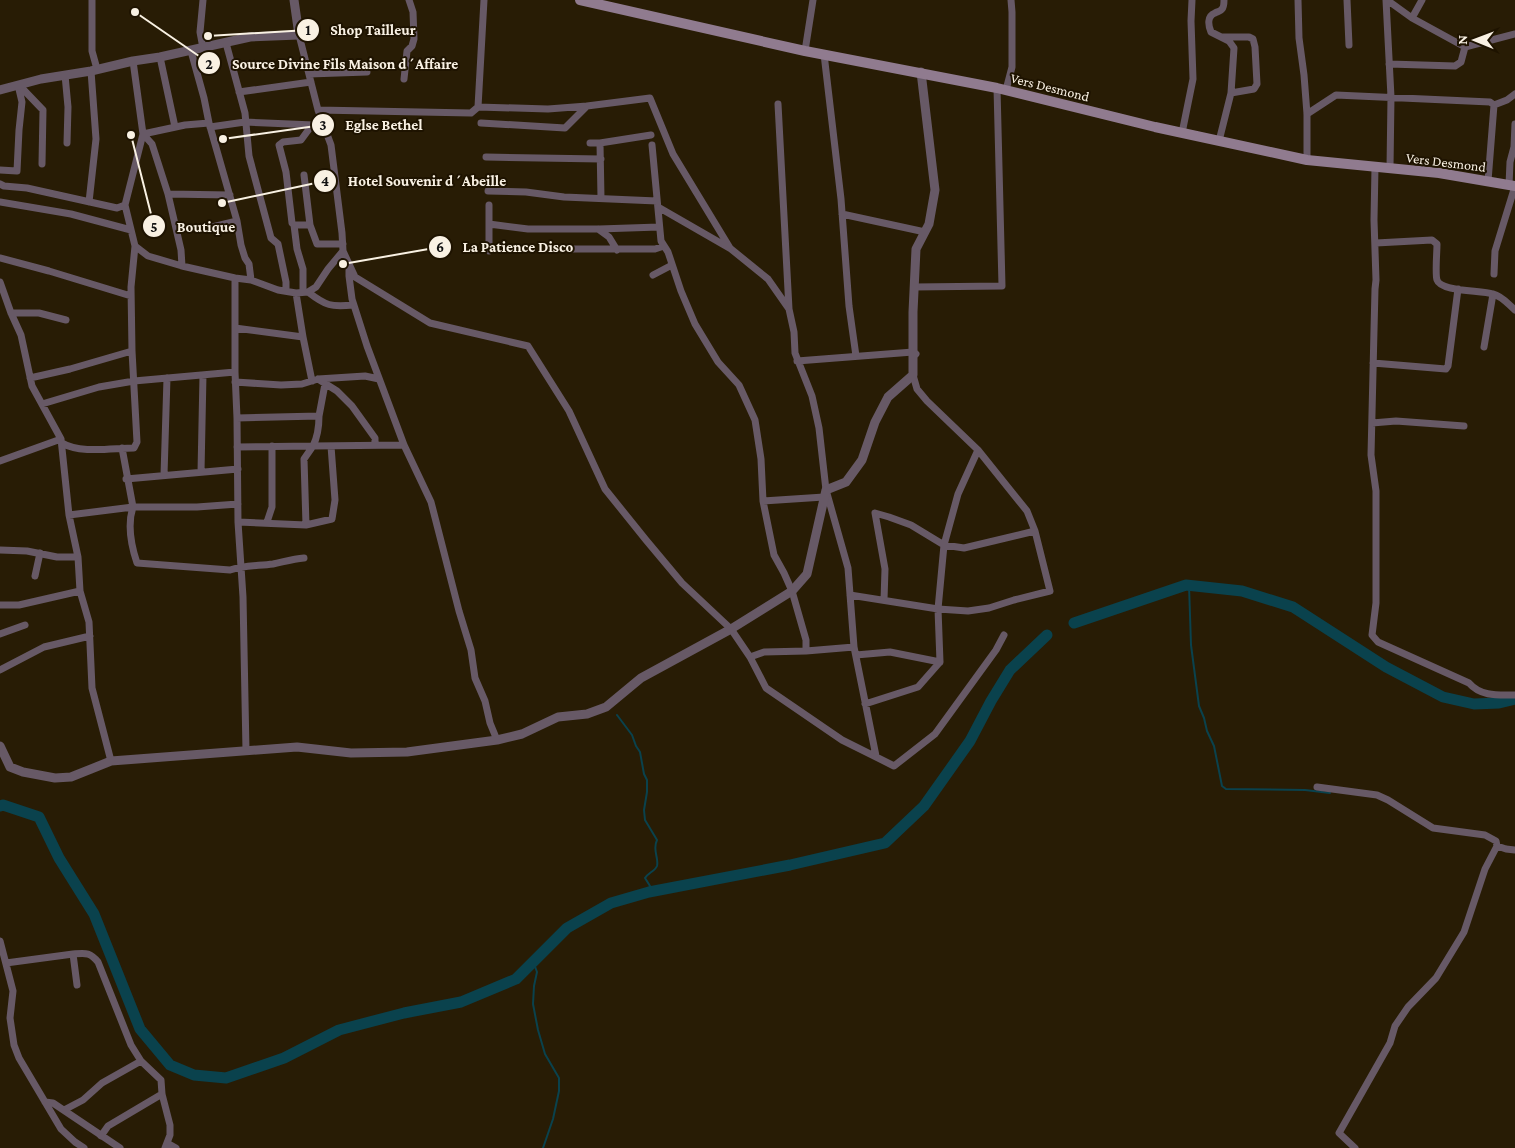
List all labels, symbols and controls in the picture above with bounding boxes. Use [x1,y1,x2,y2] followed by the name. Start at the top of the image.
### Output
[295,15,425,45] callout: Shop Tailleur
[1450,15,1500,65] north arrow
[305,22,311,38] text: 1
[330,22,416,38] text: Shop Tailleur
[1454,34,1470,45] text: N
[197,48,468,78] callout: Source Divine Fils Maison d´Affaire
[205,56,213,72] text: 2
[232,56,458,72] text: Source Divine Fils Maison d´Affaire
[1009,69,1092,105] street label: Vers Desmond
[310,110,433,140] callout: Eglse Bethel
[319,117,327,133] text: 3
[345,117,423,133] text: Eglse Bethel
[1405,149,1488,175] street label: Vers Desmond
[313,166,516,196] callout: Hotel Souvenir d´Abeille
[321,173,329,189] text: 4
[348,173,506,189] text: Hotel Souvenir d´Abeille
[142,211,245,241] callout: Boutique
[150,219,158,235] text: 5
[177,219,235,235] text: Boutique
[427,232,583,262] callout: La Patience Disco
[436,239,444,255] text: 6
[463,239,574,255] text: La Patience Disco

